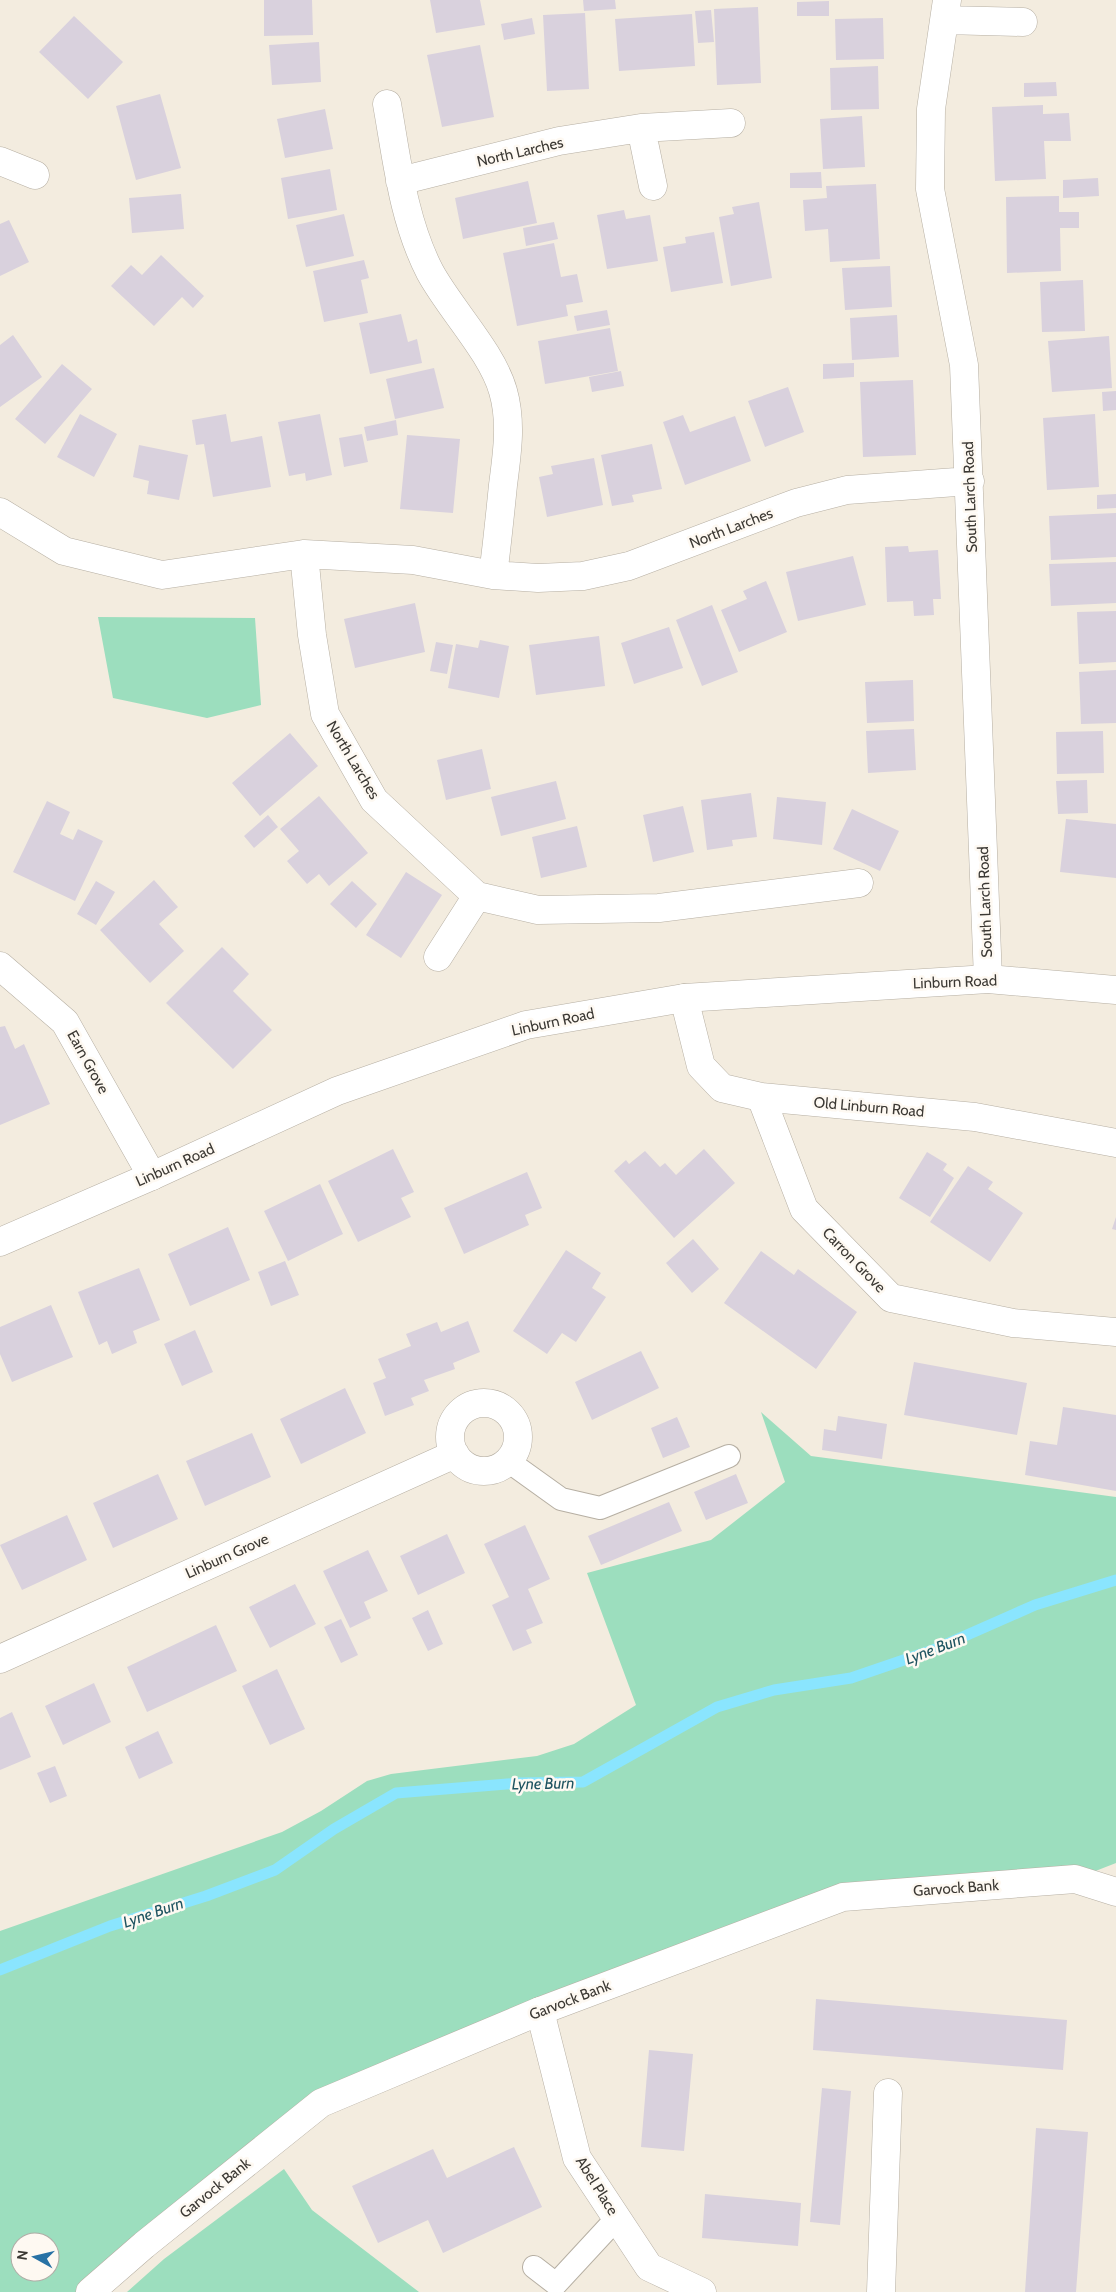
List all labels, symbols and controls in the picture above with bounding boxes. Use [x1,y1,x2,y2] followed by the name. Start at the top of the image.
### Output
[475,133,565,171] street label: North Larches
[959,441,981,553] street label: South Larch Road
[687,504,775,552] street label: North Larches
[323,718,383,802] street label: North Larches
[974,846,996,958] street label: South Larch Road
[913,972,997,992] street label: Linburn Road
[510,1004,596,1040] street label: Linburn Road
[63,1027,113,1097] street label: Earn Grove
[813,1093,925,1121] street label: Old Linburn Road
[133,1140,217,1190] street label: Linburn Road
[819,1224,890,1296] street label: Carron Grove
[183,1529,272,1582] street label: Linburn Grove
[902,1628,968,1669] water label: Lyne Burn
[511,1773,575,1794] water label: Lyne Burn
[913,1876,1000,1900] street label: Garvock Bank
[120,1893,186,1932] water label: Lyne Burn
[527,1976,613,2024] street label: Garvock Bank
[572,2153,622,2219] street label: Abel Place
[176,2154,254,2222] street label: Garvock Bank
[10,2232,60,2282] north arrow
[13,2249,32,2261] text: N

